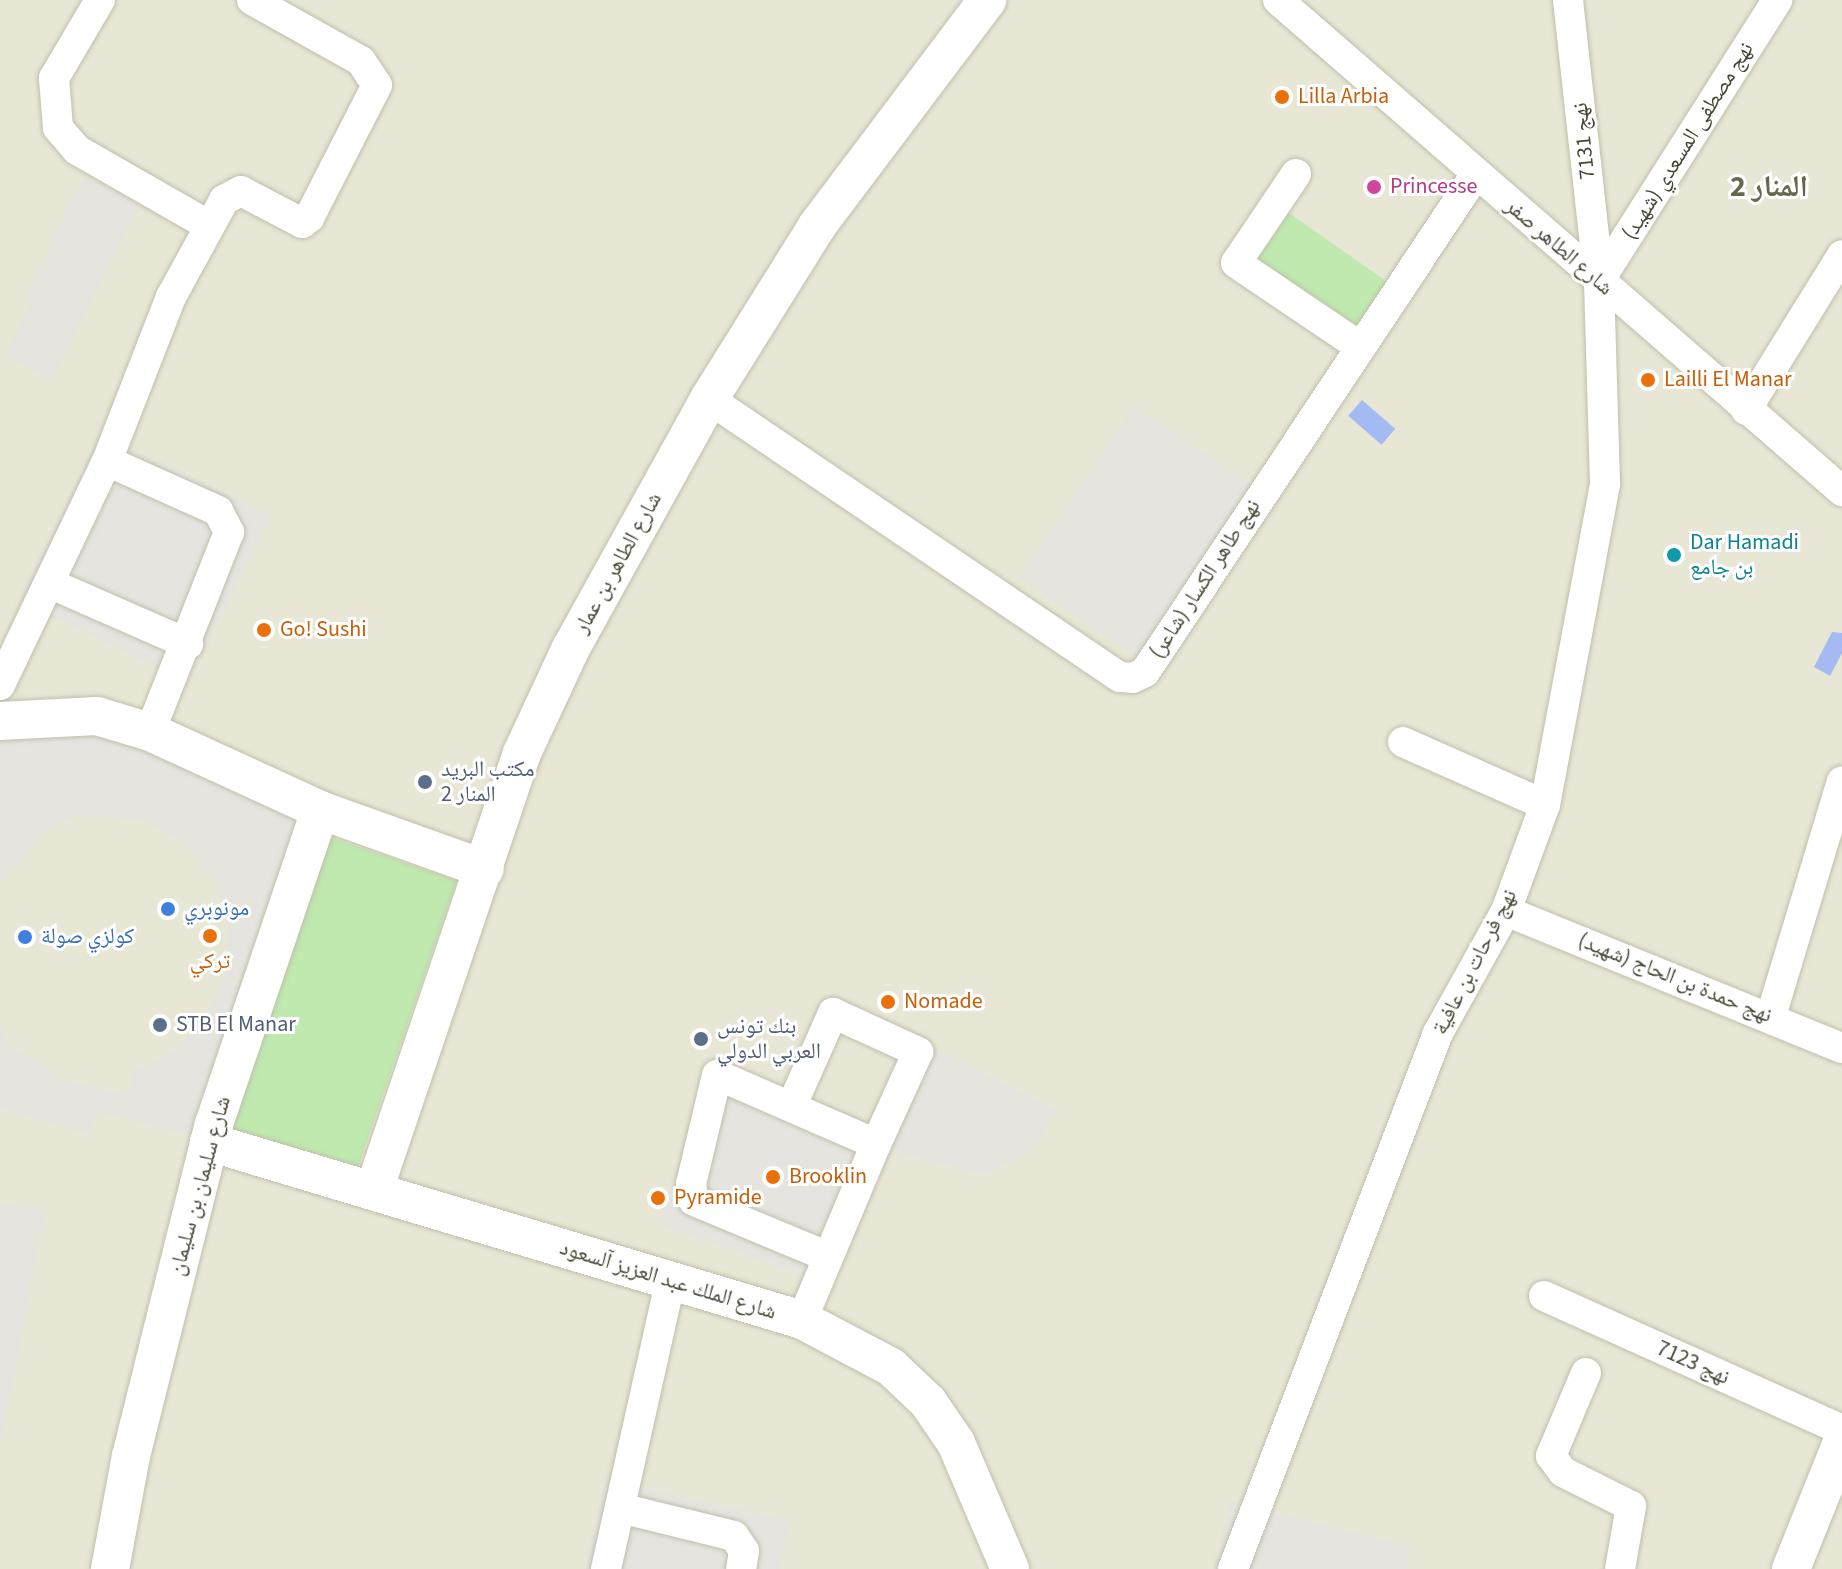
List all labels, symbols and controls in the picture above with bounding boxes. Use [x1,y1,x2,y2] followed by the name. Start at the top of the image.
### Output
[1616,37,1760,245] street label: نهج مصطفى المسعدي (شهيد)
[1298,84,1389,110] place label: Lilla Arbia
[1273,88,1291,106] marker: Lilla Arbia
[1567,101,1601,181] street label: نهج 7131
[1730,169,1808,205] district label: المنار 2
[1390,174,1477,200] place label: Princesse
[1365,178,1383,196] marker: Princesse
[1500,193,1618,301] street label: شارع الطاهر صفر
[1664,367,1792,393] place label: Lailli El Manar
[1639,371,1657,389] marker: Lailli El Manar
[568,488,668,638] street label: شارع الطاهر بن عمار
[1144,494,1266,664] street label: نهج طاهر الكسار (شاعر)
[1690,529,1799,580] place label: Dar Hamadi بن جامع
[1665,546,1683,564] marker: Dar Hamadi بن جامع
[280,617,367,643] place label: Go! Sushi
[255,621,273,639] marker: Go! Sushi
[441,756,535,808] place label: مكتب البريد المنار 2
[416,773,434,791] marker: مكتب البريد المنار 2
[1427,885,1523,1039] street label: نهج فرحات بن عافية
[184,896,249,922] place label: مونوبري
[159,900,177,918] marker: مونوبري
[41,924,134,950] place label: كولزي صولة
[201,927,219,945] marker: تركي
[1574,927,1776,1029] street label: نهج حمدة بن الحاج (شهيد)
[16,928,34,946] marker: كولزي صولة
[190,949,230,975] place label: تركي
[904,989,983,1015] place label: Nomade
[879,993,897,1011] marker: Nomade
[176,1012,296,1038] place label: STB El Manar
[717,1013,821,1064] place label: بنك تونس العربي الدولي
[151,1016,169,1034] marker: STB El Manar
[692,1030,710,1048] marker: بنك تونس العربي الدولي
[163,1093,237,1279] street label: شارع سليمان بن سليمان
[789,1164,867,1190] place label: Brooklin
[764,1168,782,1186] marker: Brooklin
[674,1185,762,1211] place label: Pyramide
[649,1189,667,1207] marker: Pyramide
[556,1234,780,1326] street label: شارع الملك عبد العزيز آلسعود
[1652,1335,1734,1391] street label: نهج 7123

